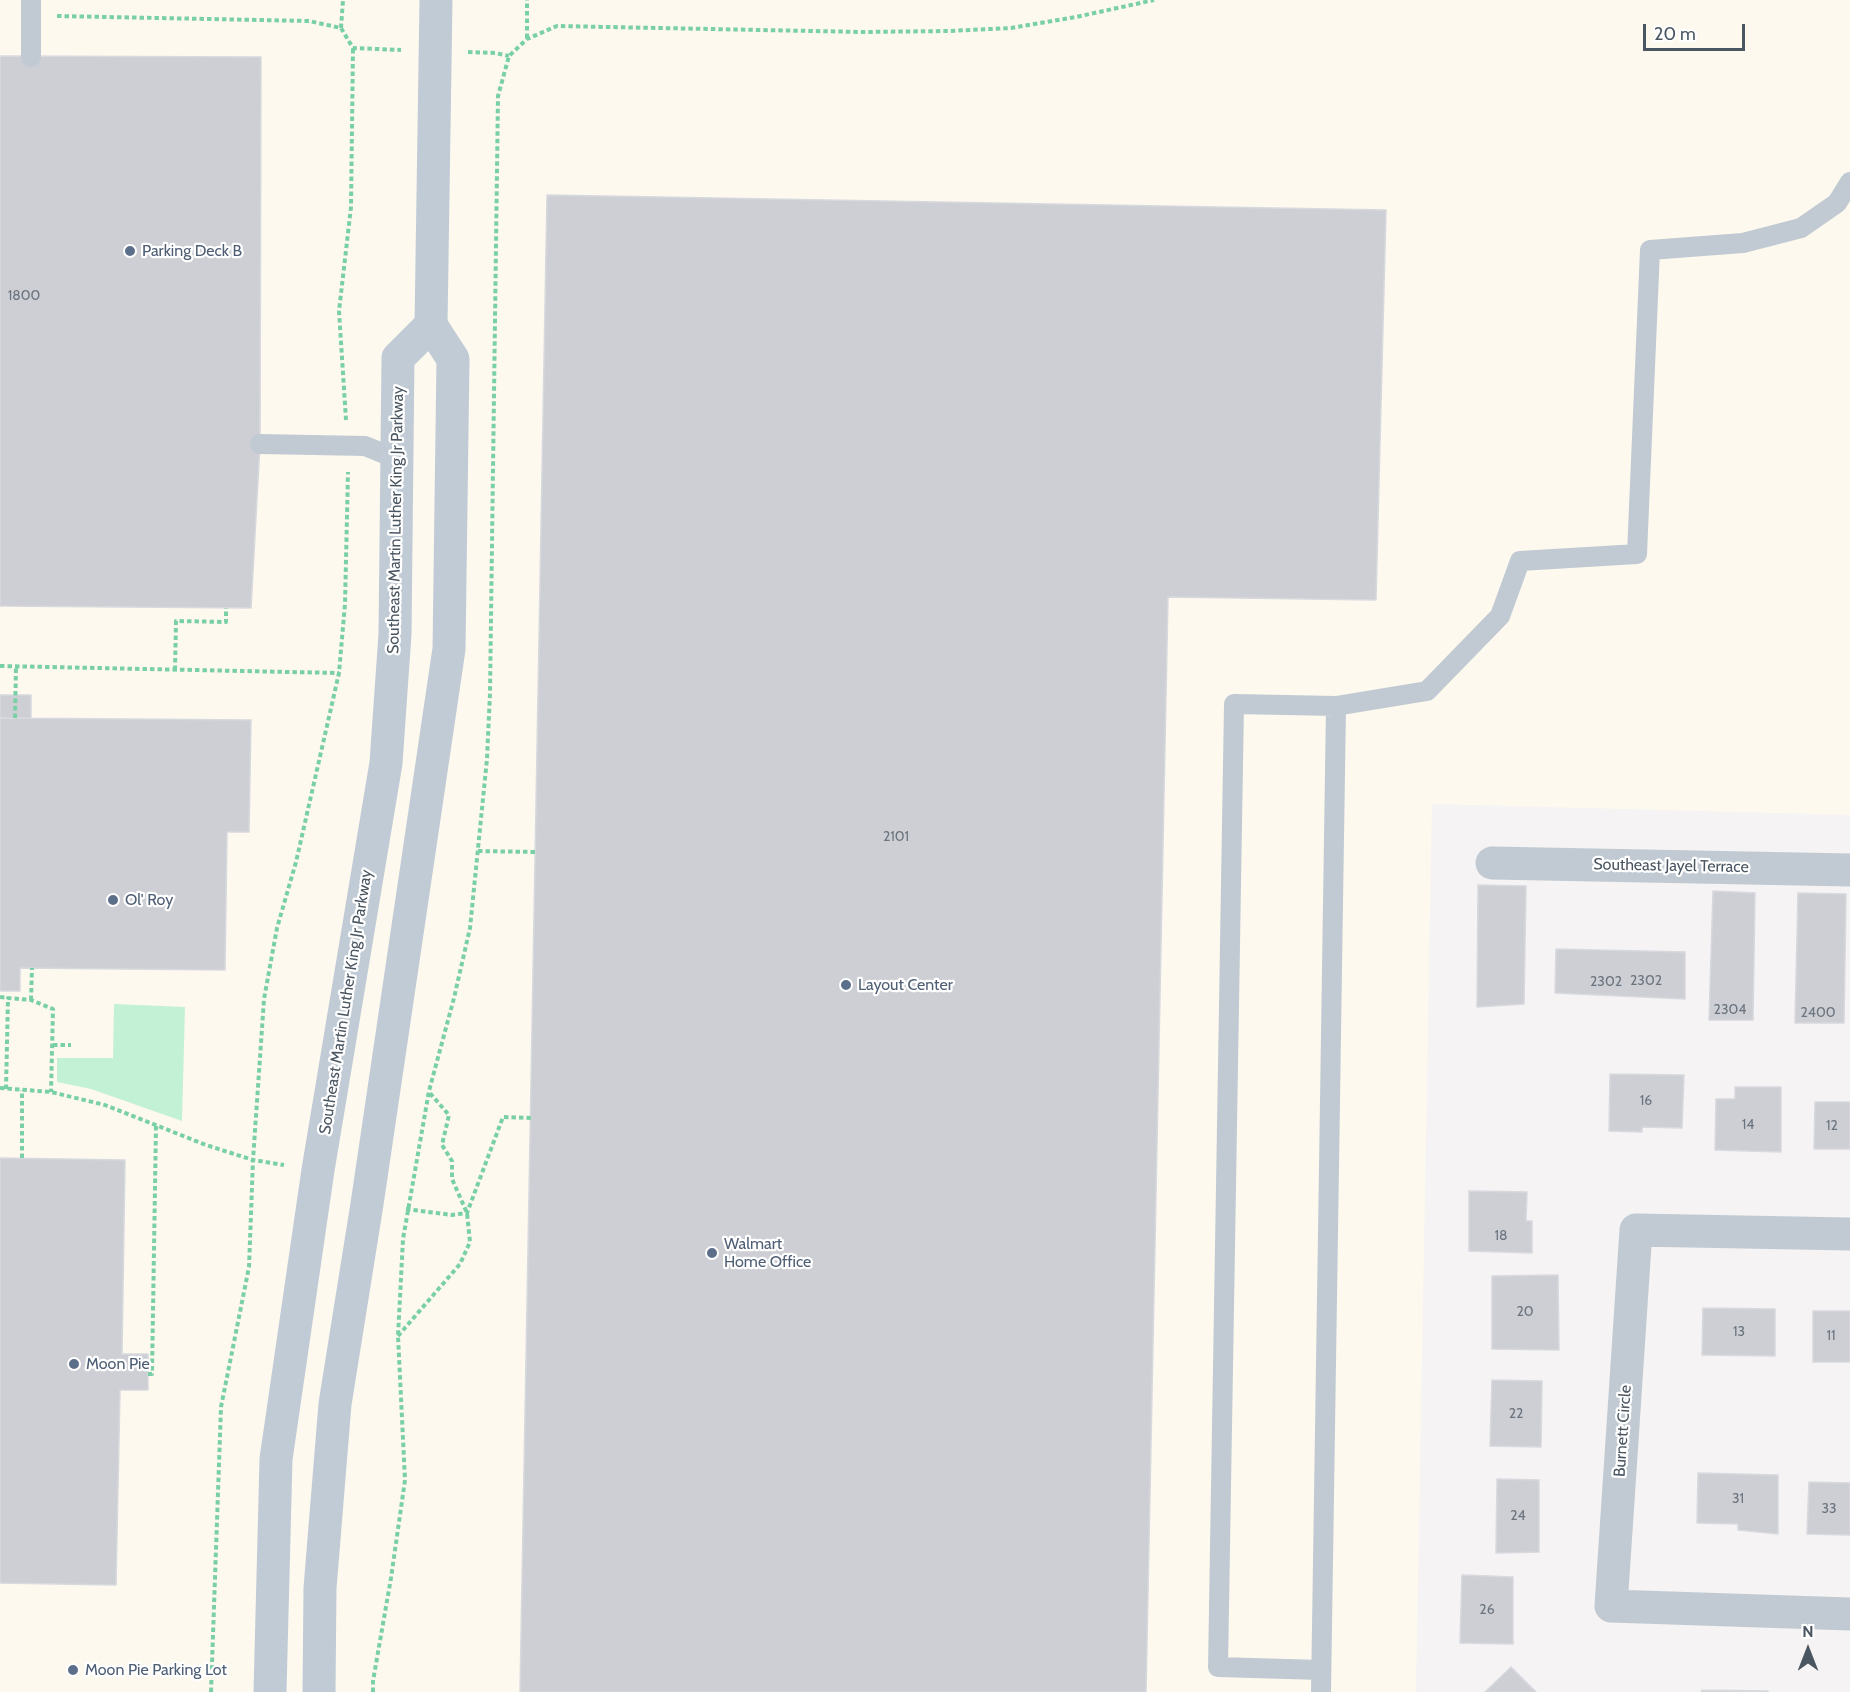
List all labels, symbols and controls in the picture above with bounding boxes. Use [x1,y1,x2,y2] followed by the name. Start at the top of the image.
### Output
[1646,12,1748,50] scale bar
[1654,23,1696,45] text: 20 m
[142,241,242,261] place label: Parking Deck B
[123,244,137,258] marker: Parking Deck B
[8,288,40,304] house number: 1800
[384,386,408,654] street label: Southeast Martin Luther King Jr Parkway
[883,829,909,845] house number: 2101
[1593,855,1749,877] street label: Southeast Jayel Terrace
[316,868,376,1136] street label: Southeast Martin Luther King Jr Parkway
[125,890,173,910] place label: Ol' Roy
[106,893,120,907] marker: Ol' Roy
[1630,973,1662,989] house number: 2302
[1590,974,1622,990] house number: 2302
[858,975,953,995] place label: Layout Center
[839,978,853,992] marker: Layout Center
[1714,1002,1746,1018] house number: 2304
[1801,1005,1835,1021] house number: 2400
[1640,1093,1652,1109] house number: 16
[1742,1117,1754,1133] house number: 14
[1826,1118,1838,1134] house number: 12
[1494,1228,1508,1244] house number: 18
[724,1234,811,1272] place label: Walmart Home Office
[705,1246,719,1260] marker: Walmart Home Office
[1516,1304,1534,1320] house number: 20
[1733,1324,1745,1340] house number: 13
[1826,1328,1836,1344] house number: 11
[86,1354,150,1374] place label: Moon Pie
[67,1357,81,1371] marker: Moon Pie
[1610,1384,1636,1478] street label: Burnett Circle
[1509,1406,1523,1422] house number: 22
[1732,1491,1744,1507] house number: 31
[1821,1501,1837,1517] house number: 33
[1510,1508,1526,1524] house number: 24
[1479,1602,1495,1618] house number: 26
[1778,1620,1838,1680] north arrow
[1802,1622,1814,1641] text: N
[85,1660,227,1680] place label: Moon Pie Parking Lot
[66,1663,80,1677] marker: Moon Pie Parking Lot

